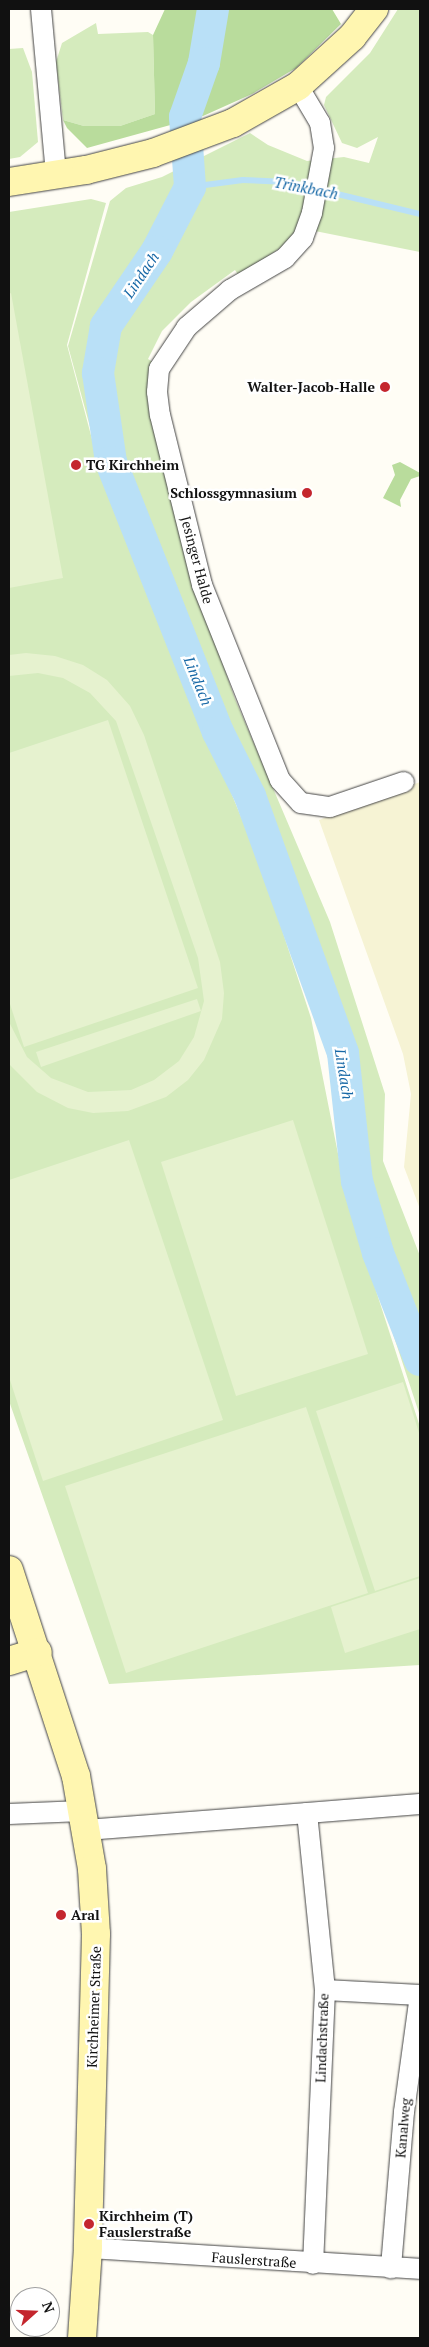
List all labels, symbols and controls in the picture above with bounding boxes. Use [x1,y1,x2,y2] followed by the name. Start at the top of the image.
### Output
[272,173,340,203] water label: Trinkbach
[119,249,163,301] water label: Lindach
[247,379,375,395] place label: Walter-Jacob-Halle
[379,381,391,393] marker: Walter-Jacob-Halle
[86,457,179,473] place label: TG Kirchheim
[70,459,82,471] marker: TG Kirchheim
[170,485,297,501] place label: Schlossgymnasium
[301,487,313,499] marker: Schlossgymnasium
[177,514,217,606] street label: Jesinger Halde
[180,654,216,708] water label: Lindach
[331,1047,357,1101] water label: Lindach
[71,1907,100,1923] place label: Aral
[55,1909,67,1921] marker: Aral
[83,1946,105,2068] street label: Kirchheimer Straße
[312,1993,332,2083] street label: Lindachstraße
[392,2097,414,2159] street label: Kanalweg
[99,2208,193,2240] place label: Kirchheim (T) Fauslerstraße
[83,2218,95,2230] marker: Kirchheim (T) Fauslerstraße
[211,2249,297,2271] street label: Fauslerstraße
[10,2287,60,2337] north arrow
[38,2299,59,2315] text: N

